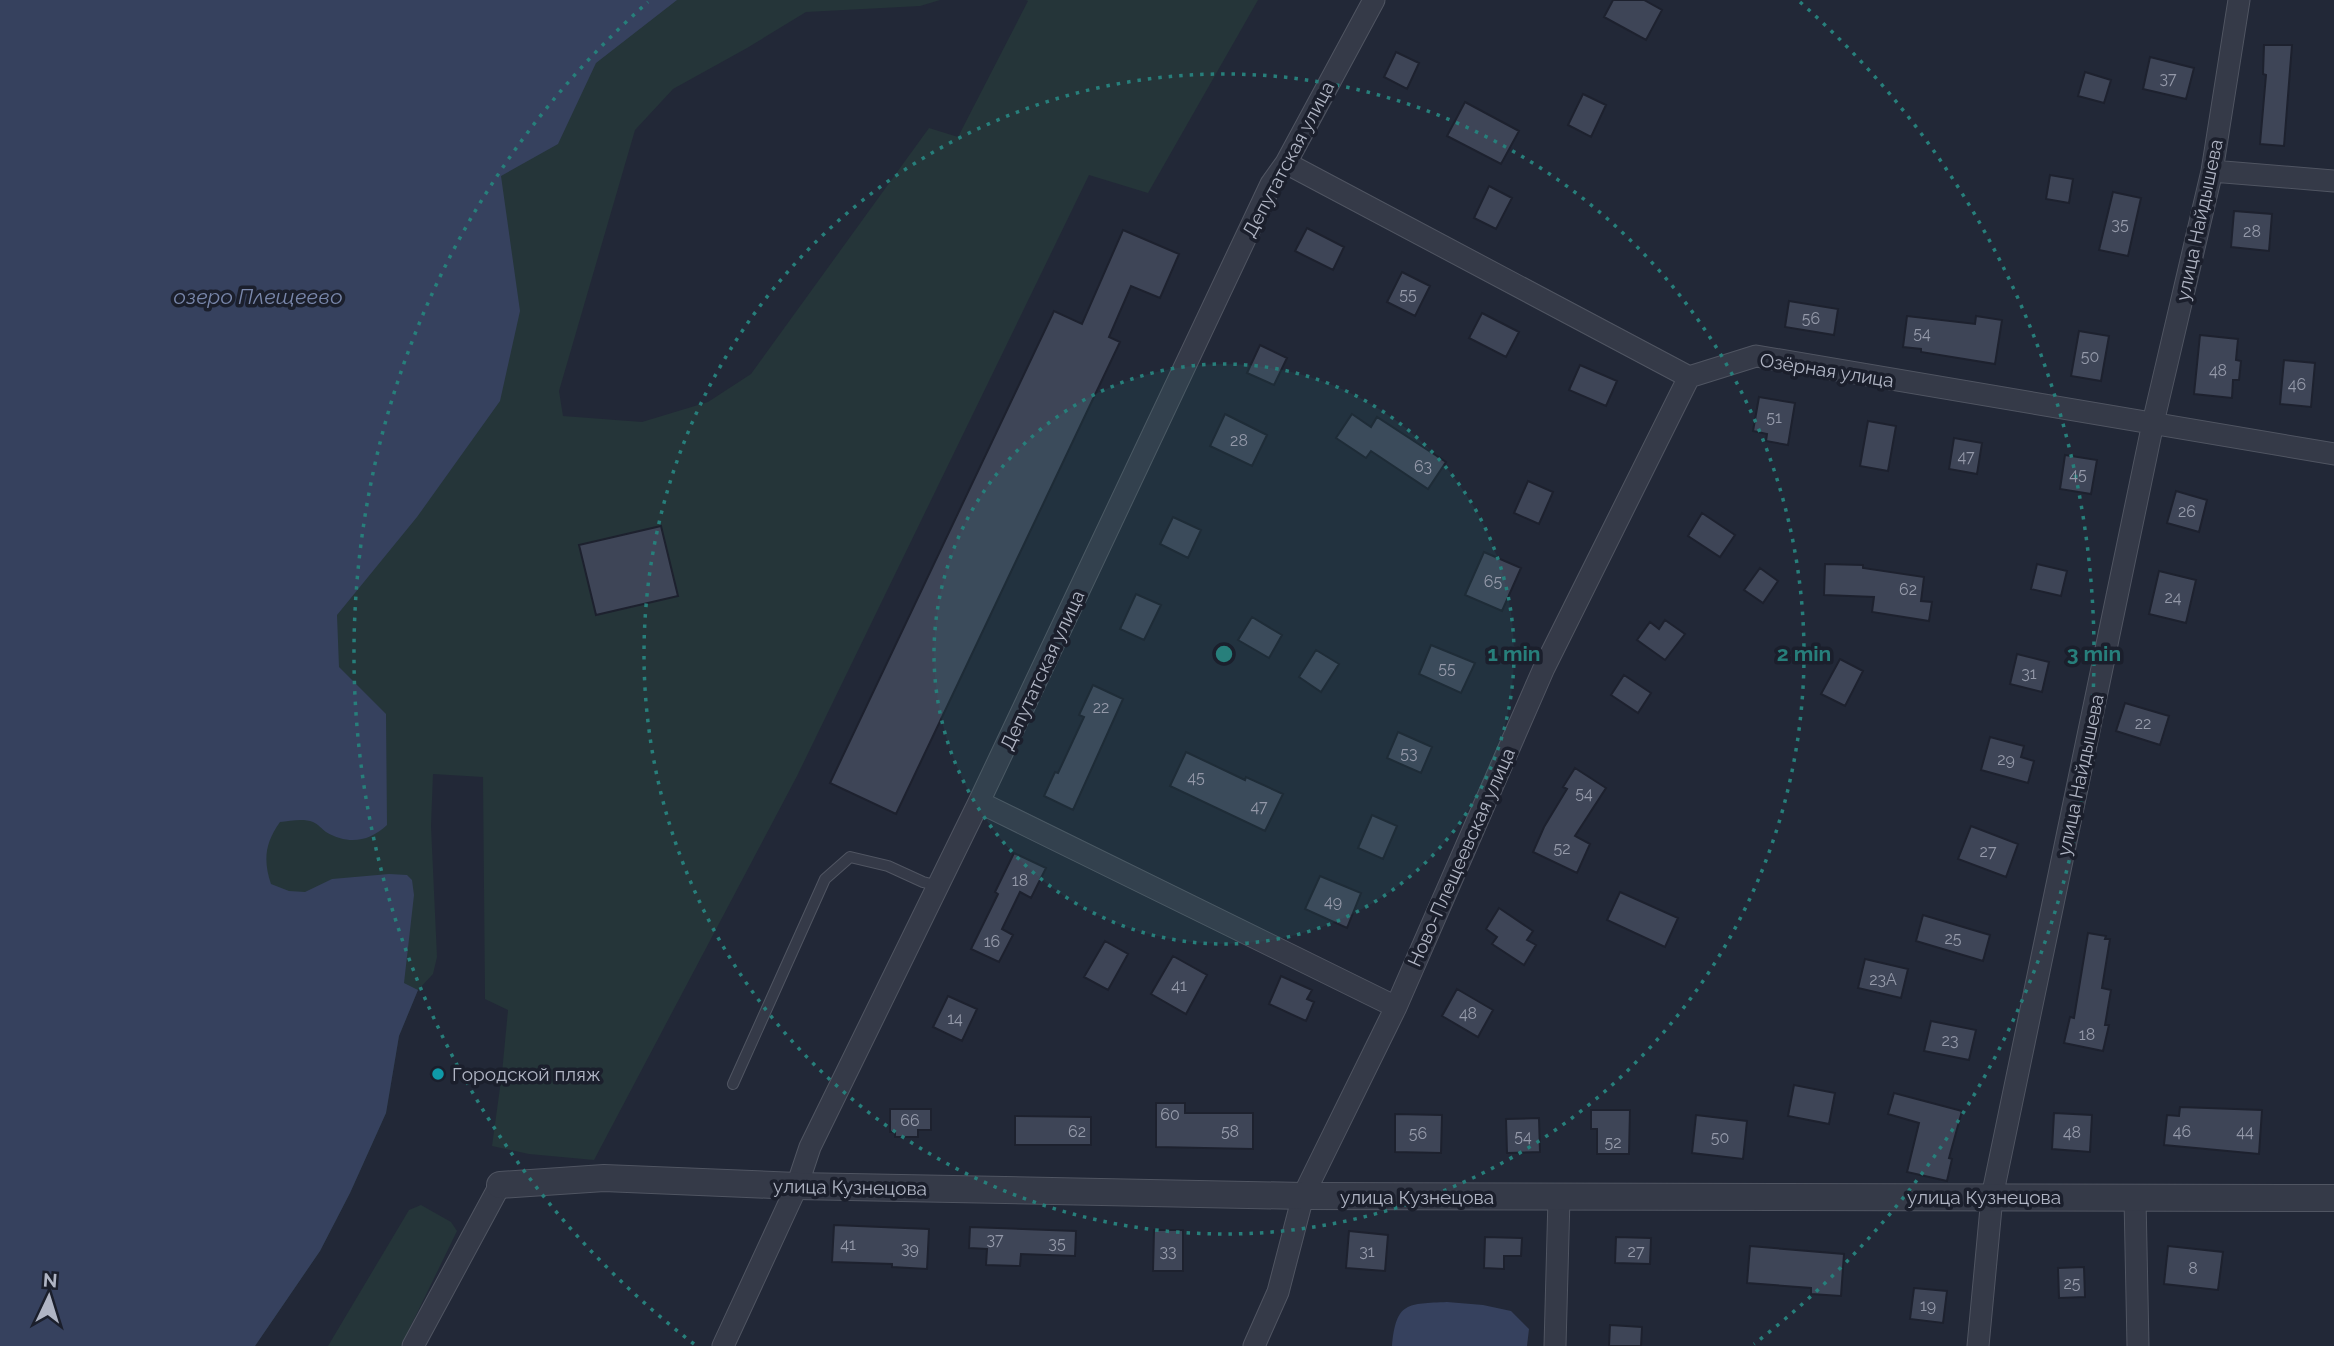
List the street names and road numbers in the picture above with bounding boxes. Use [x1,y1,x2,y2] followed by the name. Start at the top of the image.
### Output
[1238,77,1338,241] street label: Депутатская улица
[2171,137,2227,303] street label: улица Найдышева
[1758,349,1896,391] street label: Озёрная улица
[995,587,1089,753] street label: Депутатская улица
[2052,692,2108,858] street label: улица Найдышева
[1403,744,1519,970] street label: Ново-Плещеевская улица
[773,1175,927,1199] street label: улица Кузнецова
[1340,1186,1494,1208] street label: улица Кузнецова
[1907,1186,2061,1208] street label: улица Кузнецова

